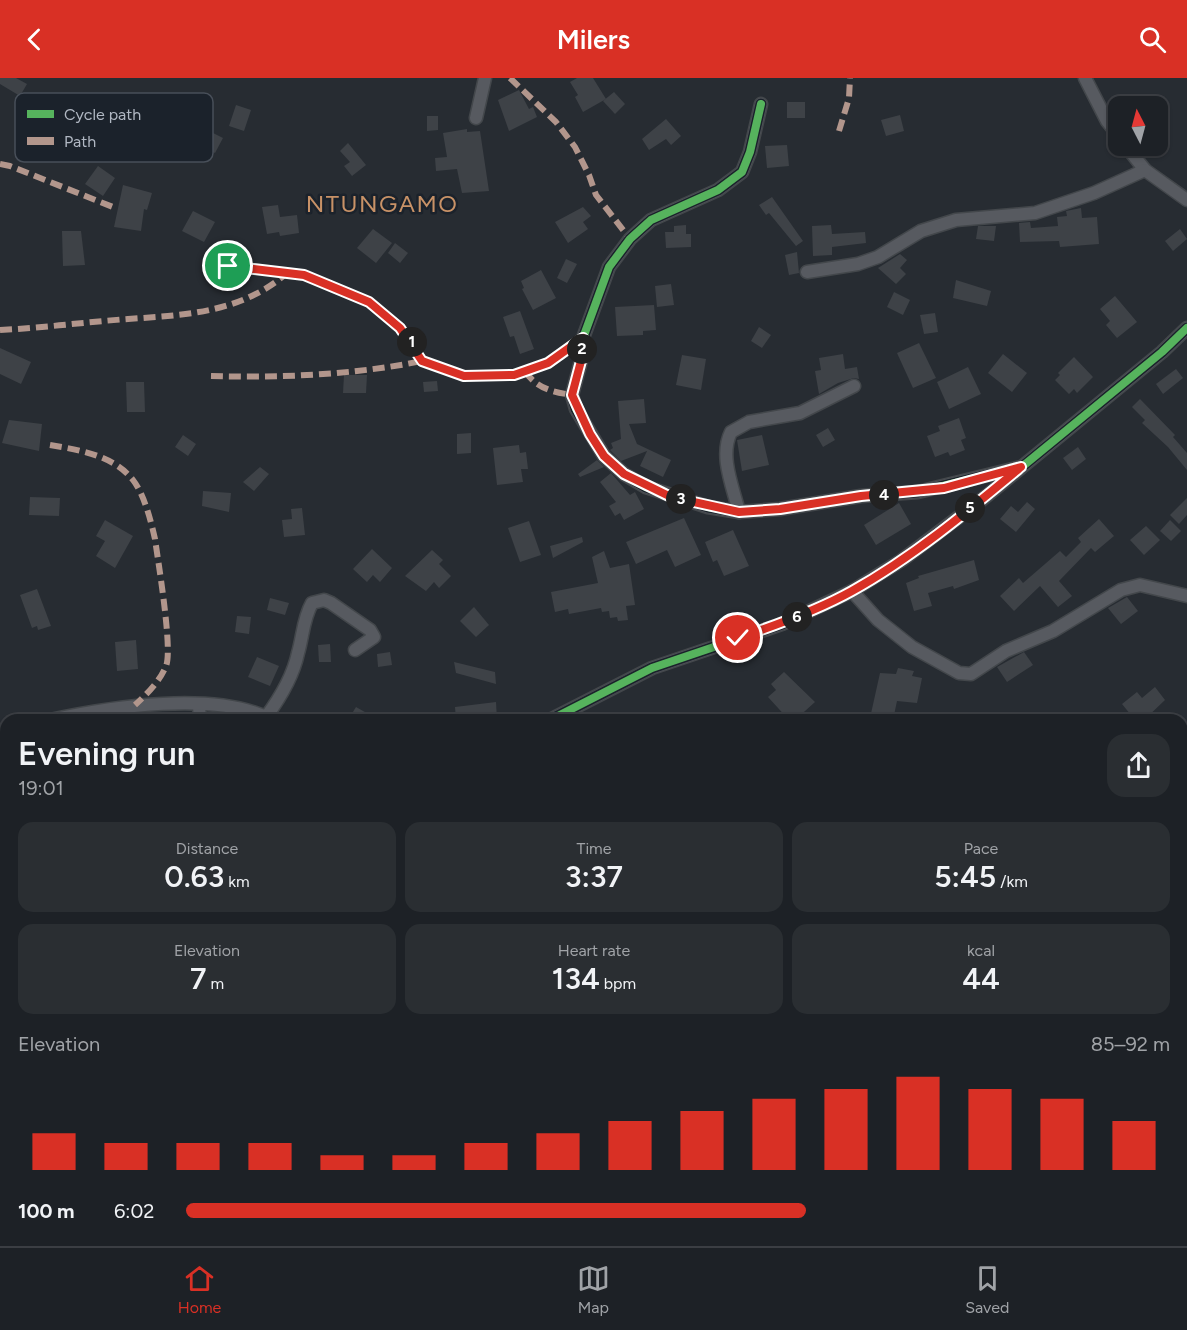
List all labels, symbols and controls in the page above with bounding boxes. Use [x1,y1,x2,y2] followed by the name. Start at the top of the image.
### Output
[18,23,51,56] icon: back
[557,23,630,56] text: Milers
[1136,23,1169,56] icon: search
[15,93,213,162] legend
[1108,96,1168,156] north arrow
[1108,96,1168,156] map controls
[64,105,141,124] text: Cycle path
[64,132,96,151] text: Path
[306,189,458,218] district label: NTUNGAMO
[202,240,253,291] pin
[211,249,244,282] icon: arrive
[397,327,427,357] pin: 1
[409,332,415,351] text: 1
[567,334,597,364] pin: 2
[577,339,587,358] text: 2
[869,480,899,510] pin: 4
[666,484,696,514] pin: 3
[879,485,889,504] text: 4
[677,489,685,508] text: 3
[955,493,985,523] pin: 5
[965,498,975,517] text: 5
[782,602,812,632] pin: 6
[792,607,802,626] text: 6
[712,612,763,663] pin
[721,621,754,654] icon: check
[18,734,195,773] text: Evening run
[1107,734,1170,797] button: share
[18,776,64,800] text: 19:01
[176,839,238,858] text: Distance
[577,839,611,858] text: Time
[964,839,998,858] text: Pace
[164,858,224,895] text: 0.63
[565,858,623,895] text: 3:37
[934,858,996,895] text: 5:45
[224,872,250,891] text: km
[996,872,1028,891] text: /km
[174,941,240,960] text: Elevation
[558,941,630,960] text: Heart rate
[967,941,995,960] text: kcal
[190,960,206,997] text: 7
[552,960,600,997] text: 134
[962,960,1000,997] text: 44
[206,974,224,993] text: m
[600,974,636,993] text: bpm
[18,1032,100,1056] text: Elevation
[1091,1032,1170,1056] text: 85–92 m
[18,1199,75,1223] text: 100 m
[114,1199,154,1223] text: 6:02
[178,1262,221,1317] tab: Home
[577,1262,610,1317] tab: Map
[965,1262,1009,1317] tab: Saved

